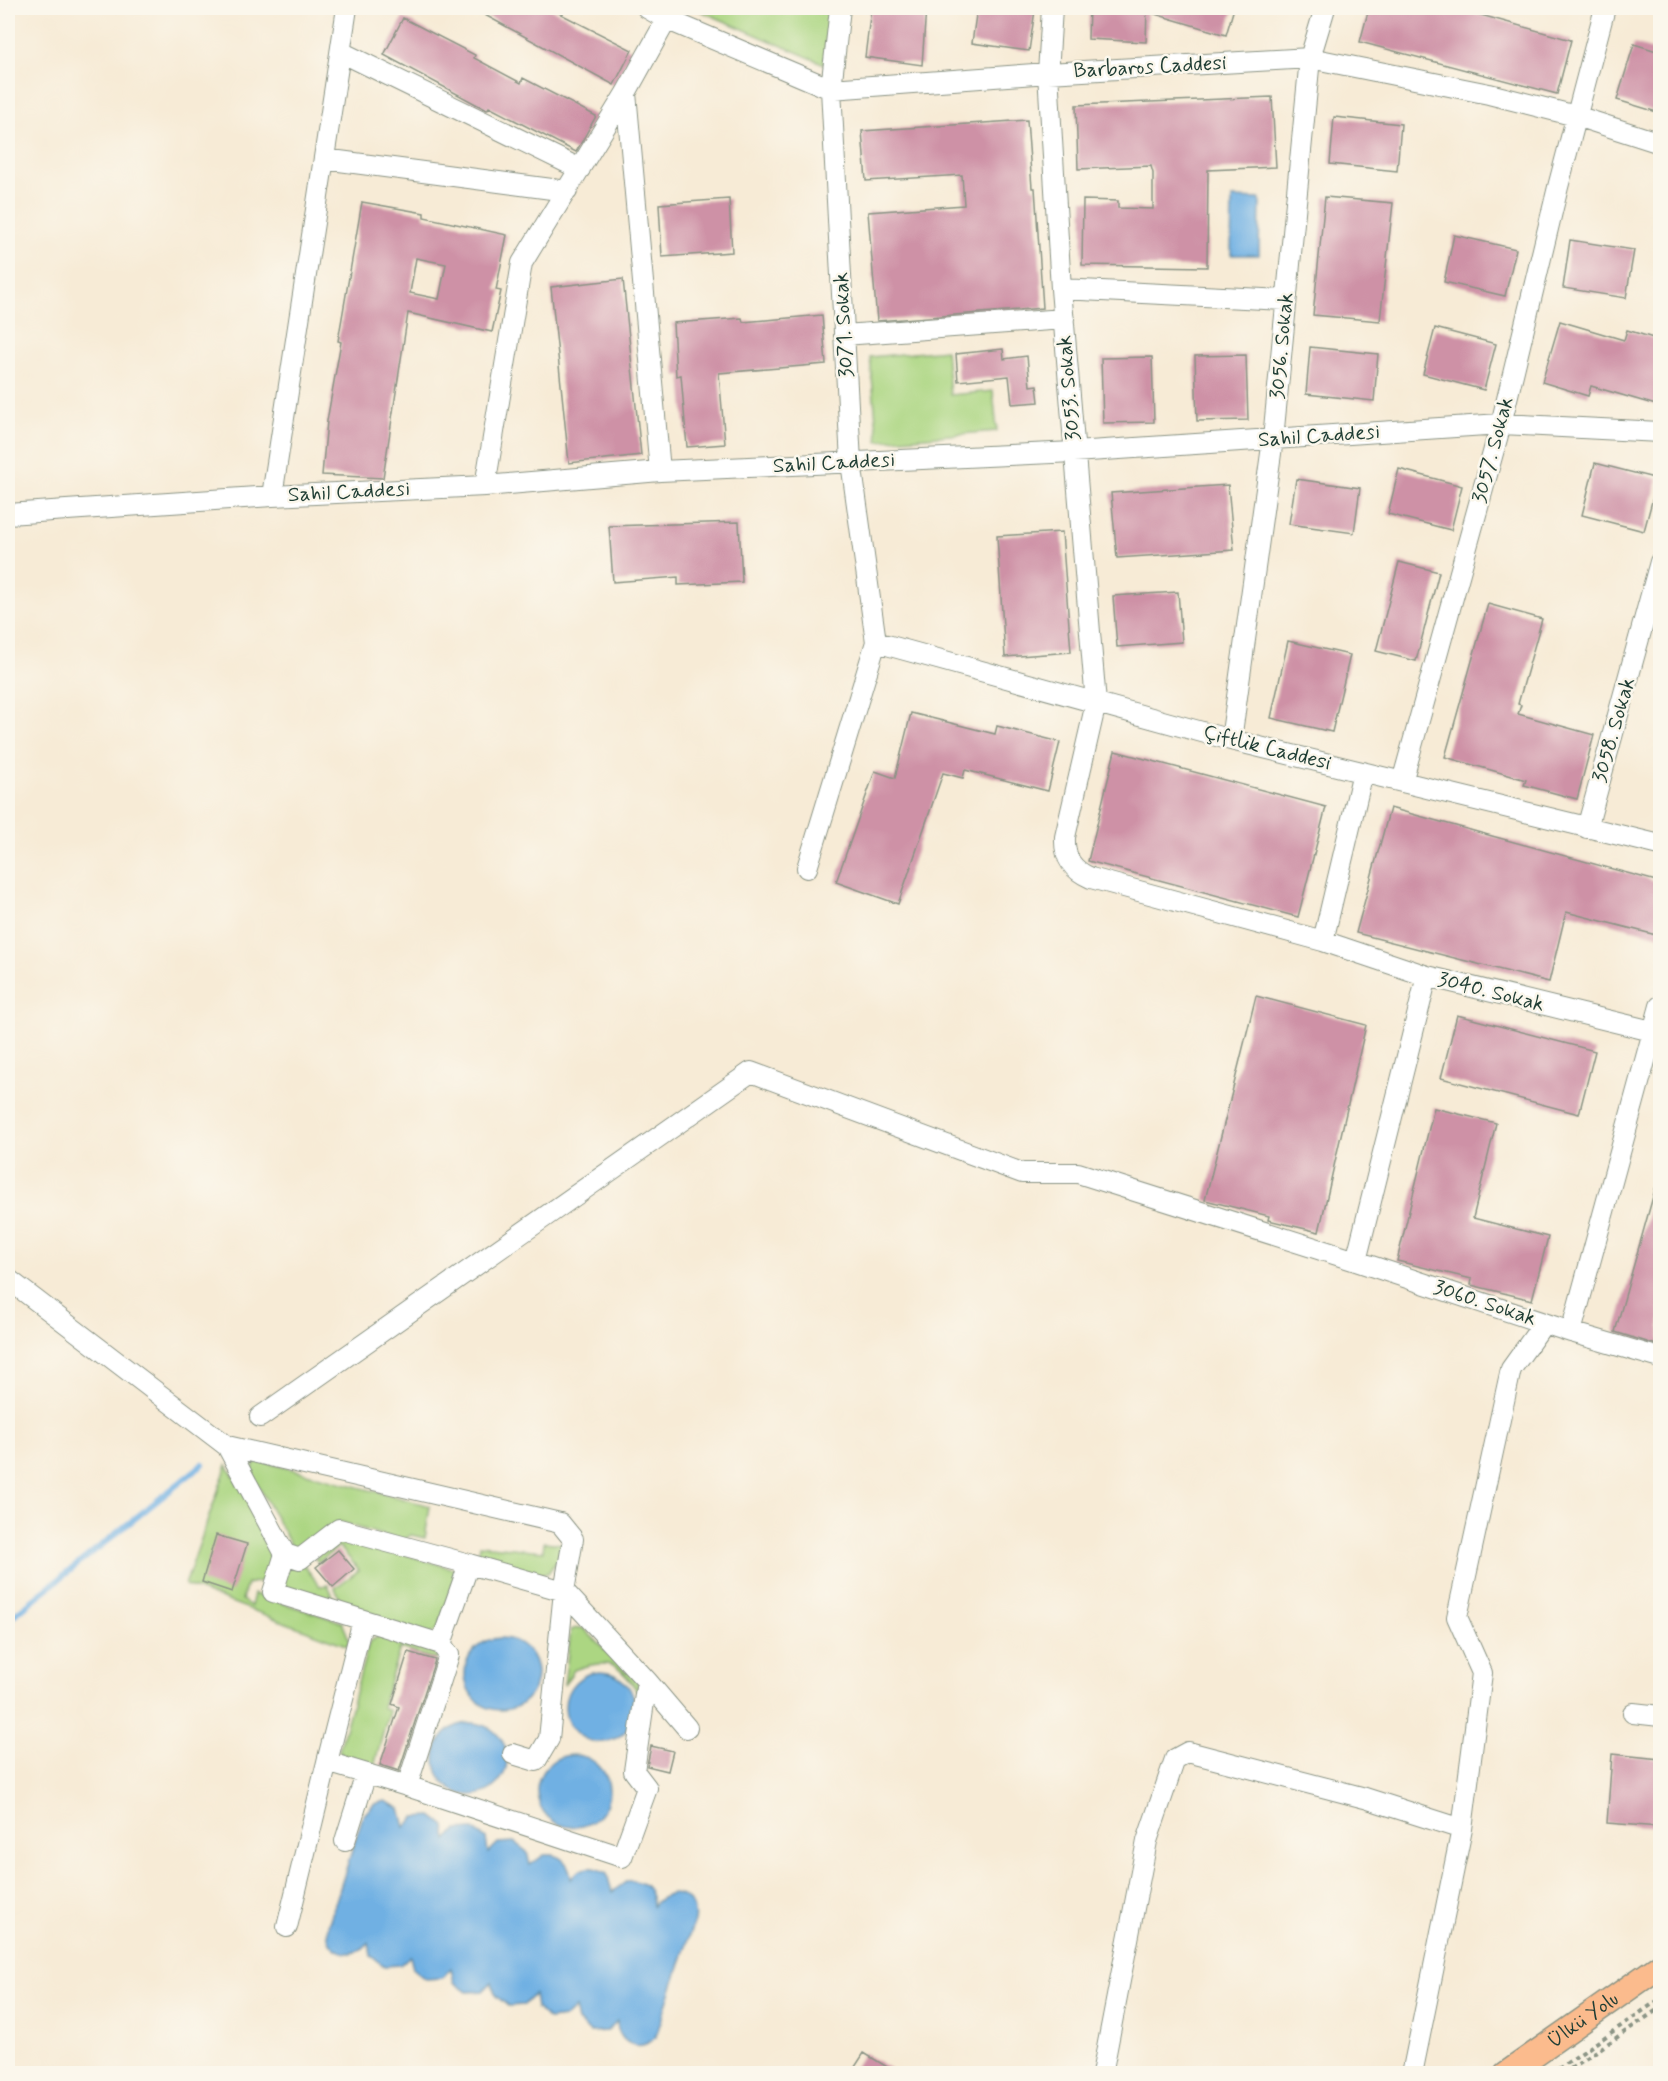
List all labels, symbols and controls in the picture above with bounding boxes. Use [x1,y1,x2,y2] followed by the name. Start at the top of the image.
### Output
[1073,49,1227,85] street label: Barbaros Caddesi
[827,271,861,379] street label: 3071. Sokak
[1263,291,1301,401] street label: 3056. Sokak
[1050,334,1088,442] street label: 3053. Sokak
[1465,394,1521,506] street label: 3057. Sokak
[1257,418,1381,454] street label: Sahil Caddesi
[772,446,896,480] street label: Sahil Caddesi
[287,475,411,509] street label: Sahil Caddesi
[1586,674,1642,786] street label: 3058. Sokak
[1200,719,1334,777] street label: Çiftlik Caddesi
[1435,965,1547,1019] street label: 3040. Sokak
[1430,1273,1540,1333] street label: 3060. Sokak
[1542,1985,1624,2055] street label: Ülkü Yolu

